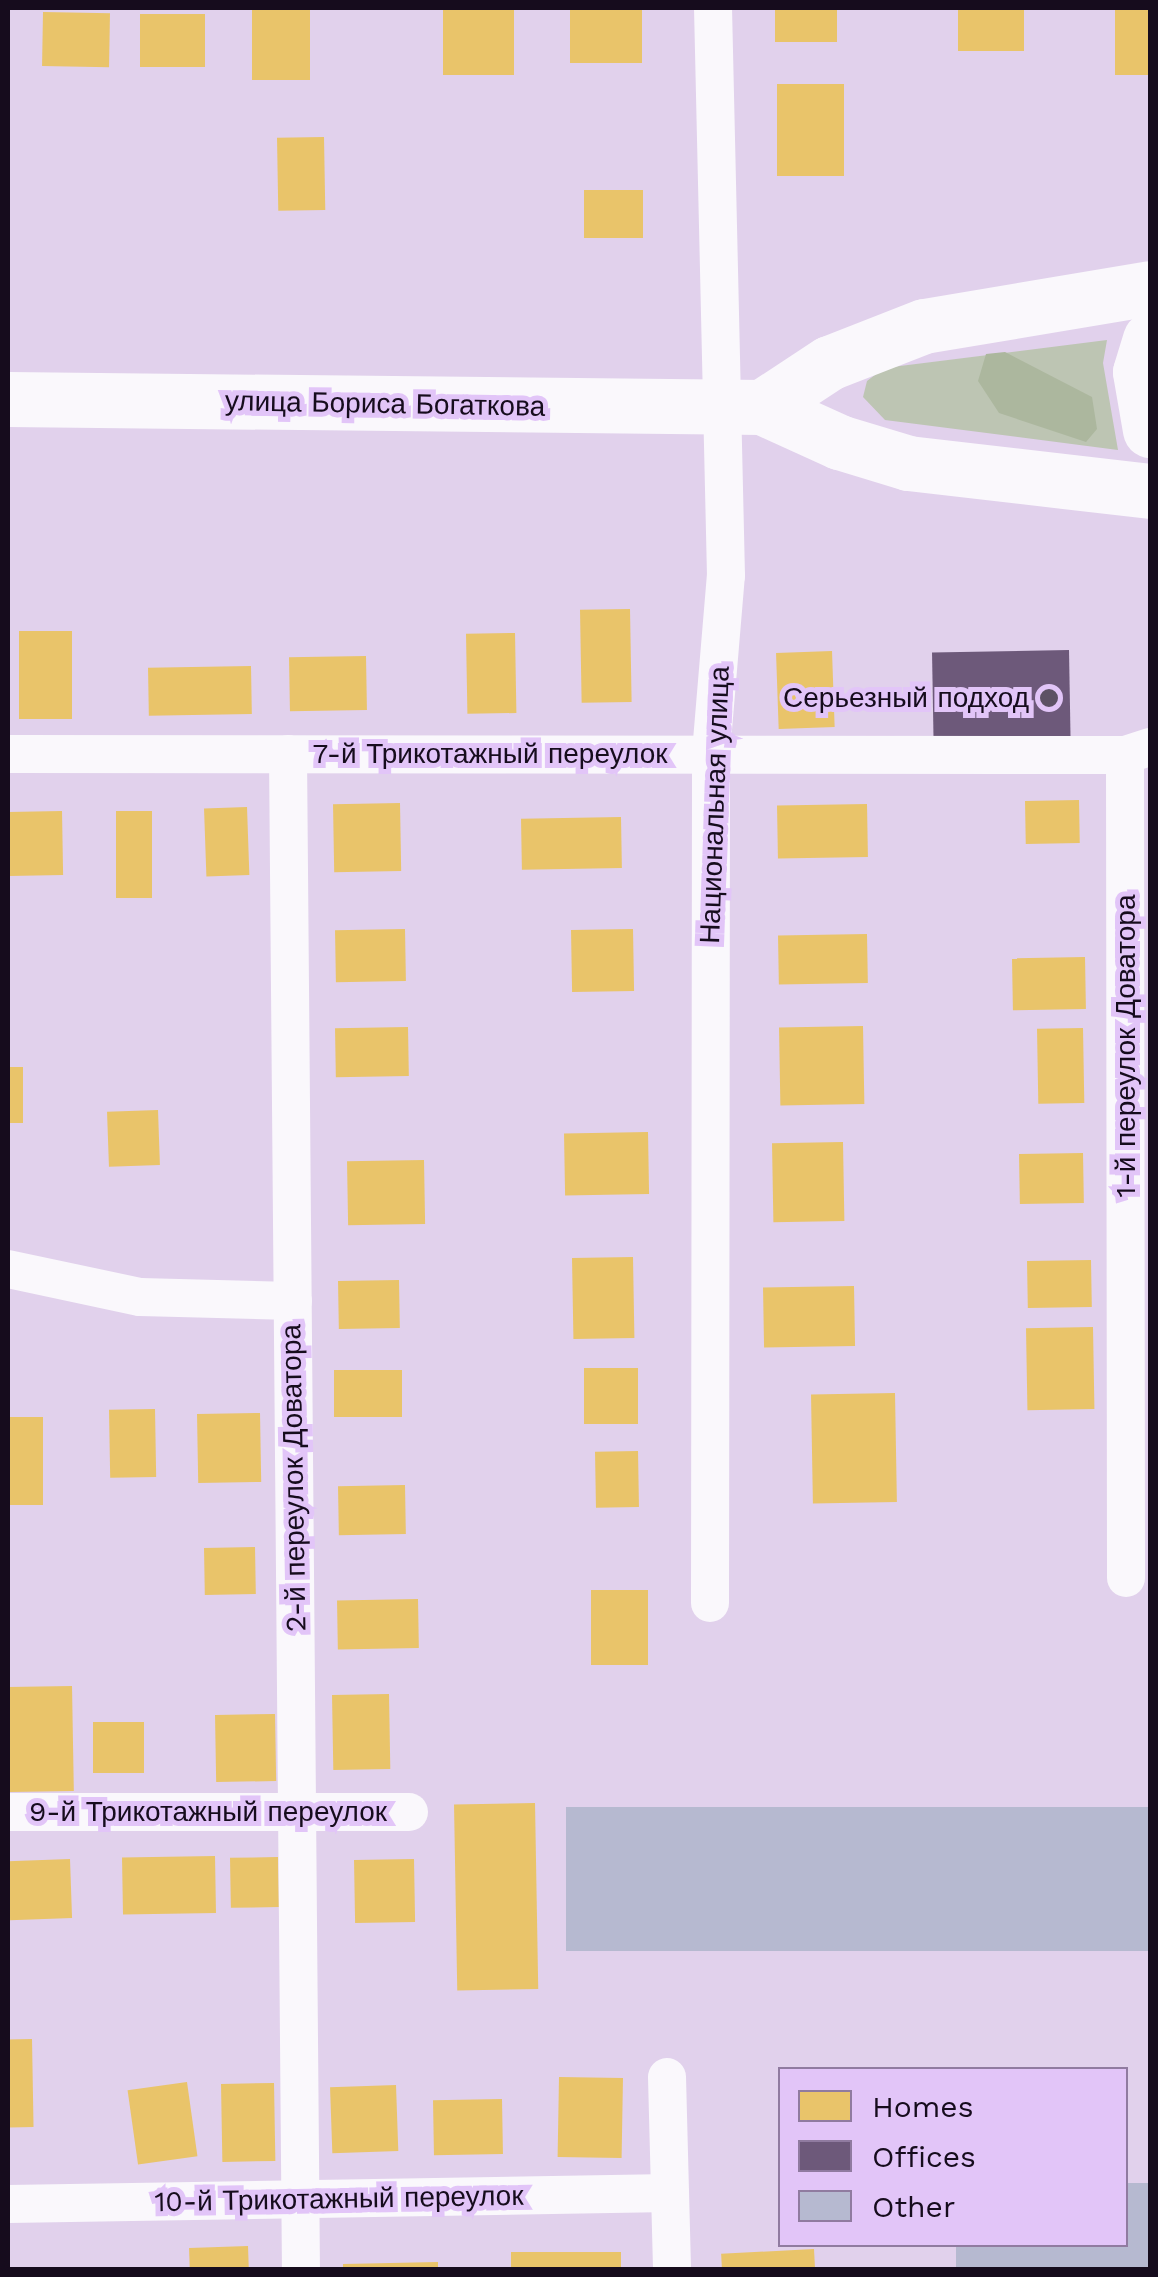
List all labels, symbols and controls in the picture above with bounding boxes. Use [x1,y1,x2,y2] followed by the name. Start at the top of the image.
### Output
[225,384,545,424] street label: улица Бориса Богаткова
[693,666,737,944] street label: Национальная улица
[783,681,1029,715] place label: Серьезный подход
[1038,687,1060,709] marker: Серьезный подход
[313,737,667,771] street label: 7-й Трикотажный переулок
[1109,895,1143,1197] street label: 1-й переулок Доватора
[275,1324,313,1632] street label: 2-й переулок Доватора
[29,1795,387,1829] street label: 9-й Трикотажный переулок
[778,2067,1128,2247] legend
[872,2089,974,2124] text: Homes
[872,2139,976,2174] text: Offices
[154,2179,524,2219] street label: 10-й Трикотажный переулок
[872,2189,955,2224] text: Other

